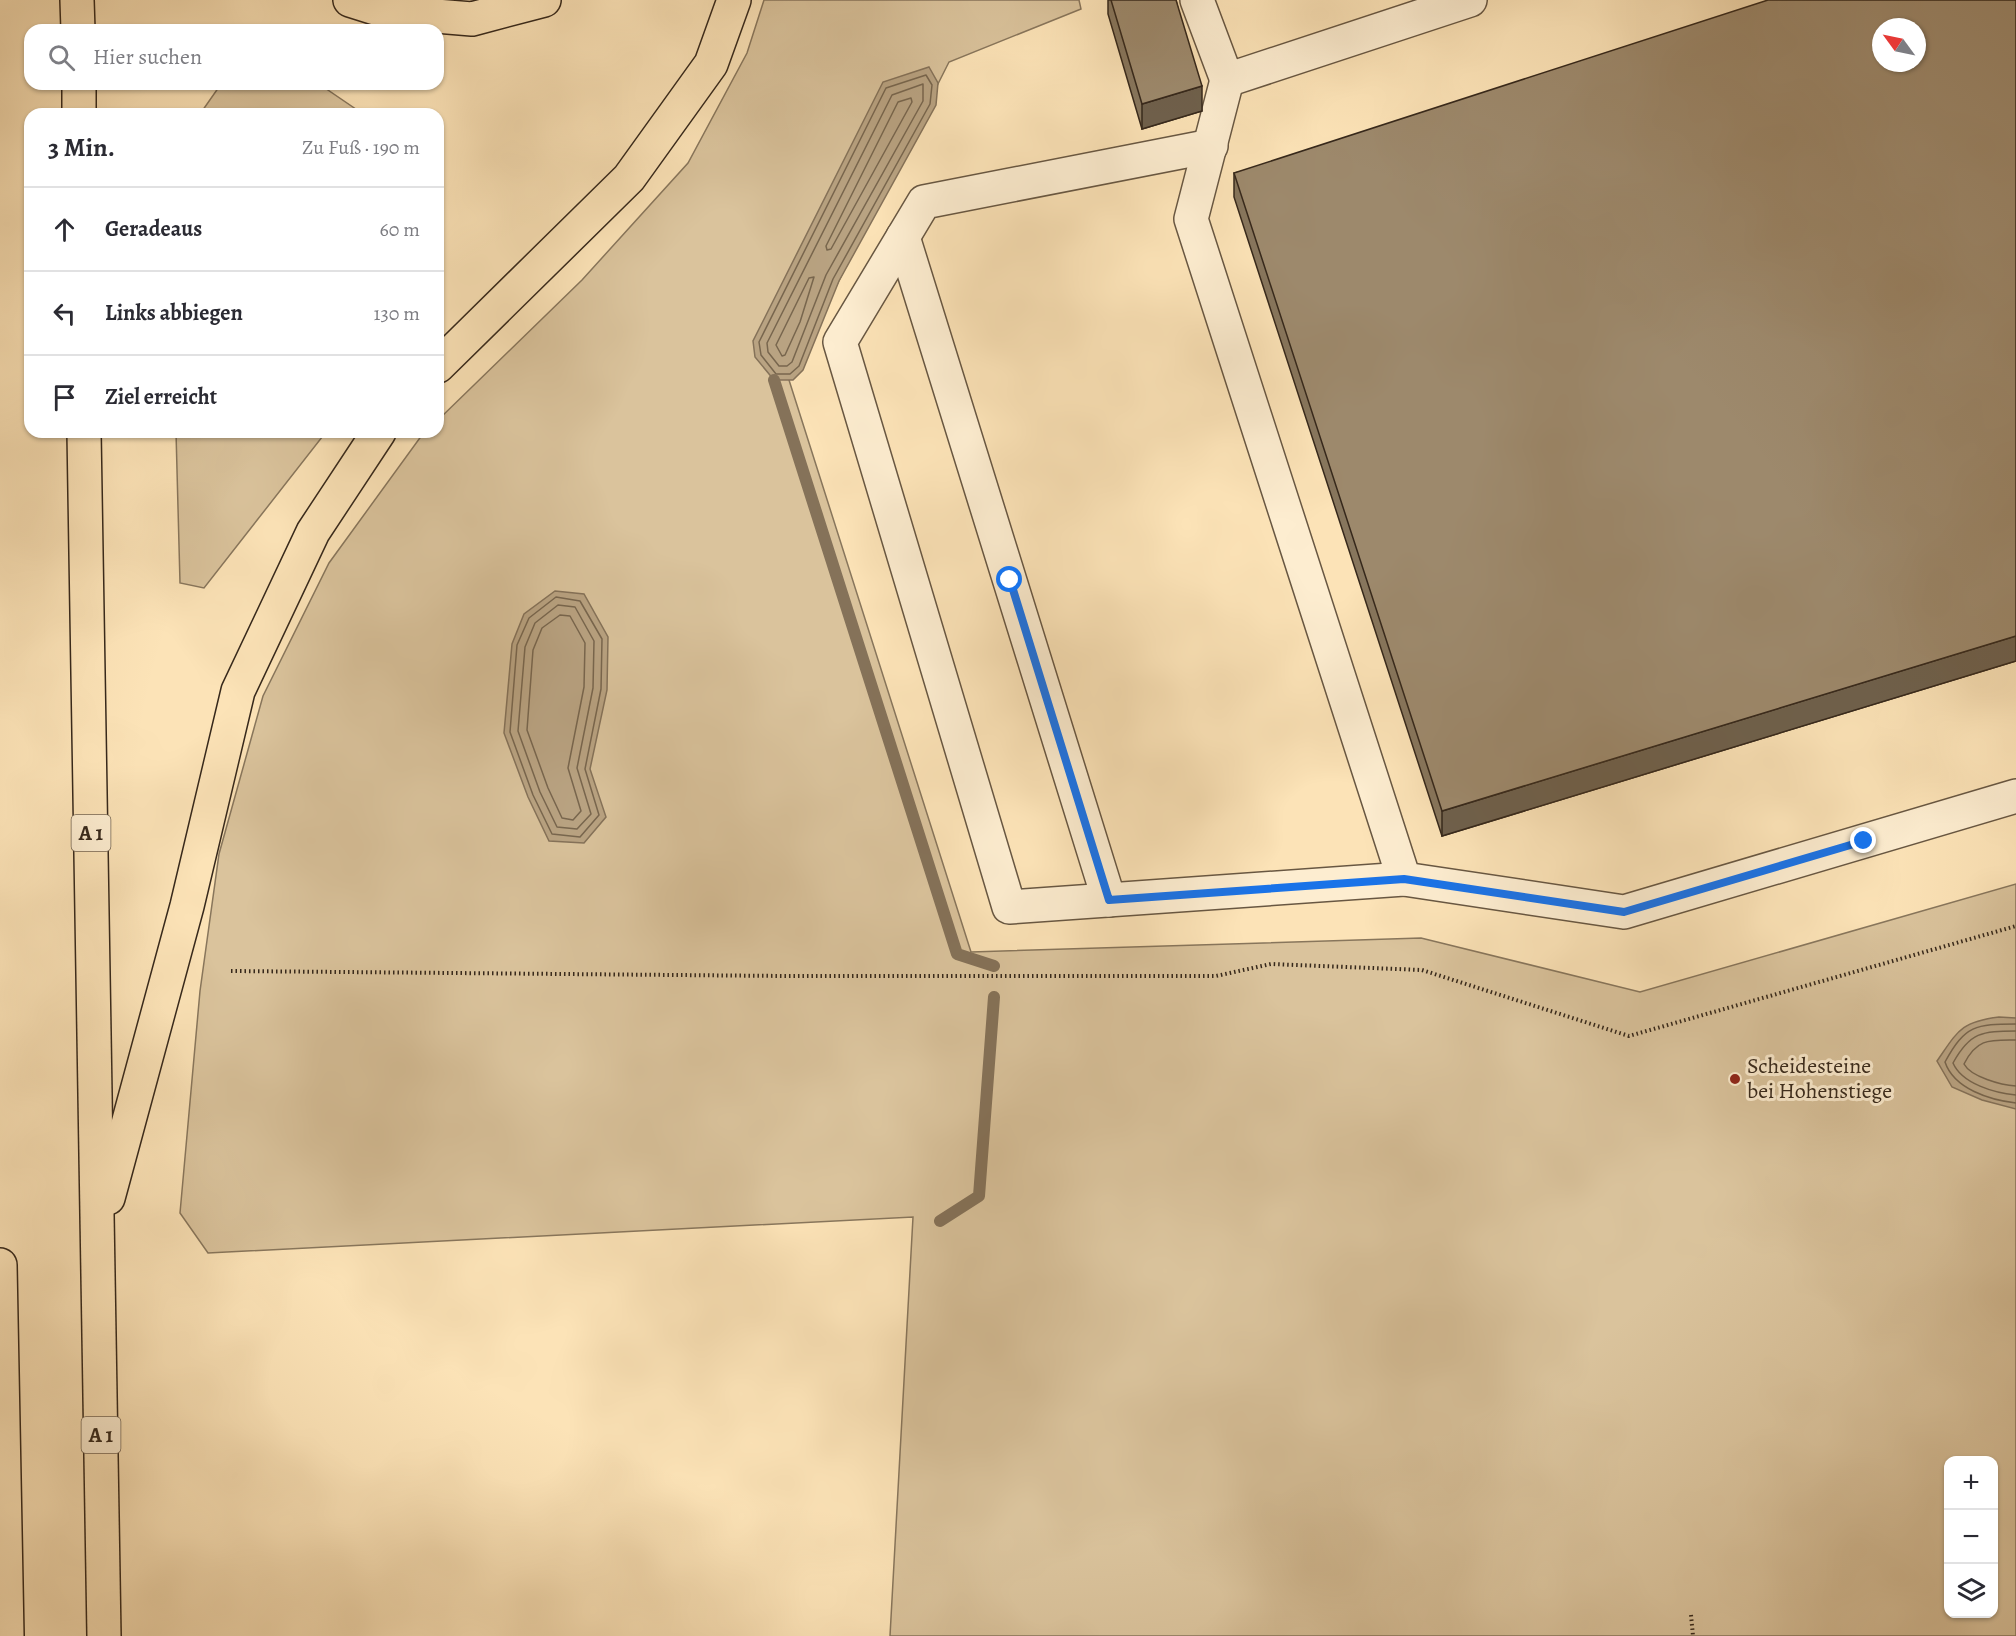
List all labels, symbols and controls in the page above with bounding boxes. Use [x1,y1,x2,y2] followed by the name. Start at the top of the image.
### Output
[1872,18,1926,72] north arrow
[24,24,444,90] search box
[45,41,78,74] icon: search
[93,42,202,72] text: Hier suchen
[48,130,115,165] text: 3 Min.
[302,134,420,161] text: Zu Fuß · 190 m
[48,213,81,246] icon: ahead
[105,214,202,244] text: Geradeaus
[380,216,420,243] text: 60 m
[48,297,81,330] icon: left
[105,298,243,328] text: Links abbiegen
[374,300,420,327] text: 130 m
[48,381,81,414] icon: arrive
[105,382,217,412] text: Ziel erreicht
[996,566,1022,592] route start
[72,815,110,851] road number: A 1
[1850,827,1876,853] route end
[1747,1051,1892,1106] place label: Scheidesteine bei Hohenstiege
[1728,1072,1742,1086] marker: Scheidesteine bei Hohenstiege
[82,1417,120,1453] road number: A 1
[1944,1456,1998,1618] map controls
[1944,1456,1998,1510] button: +
[1944,1510,1998,1564] button: −
[1944,1564,1998,1618] button: layers

